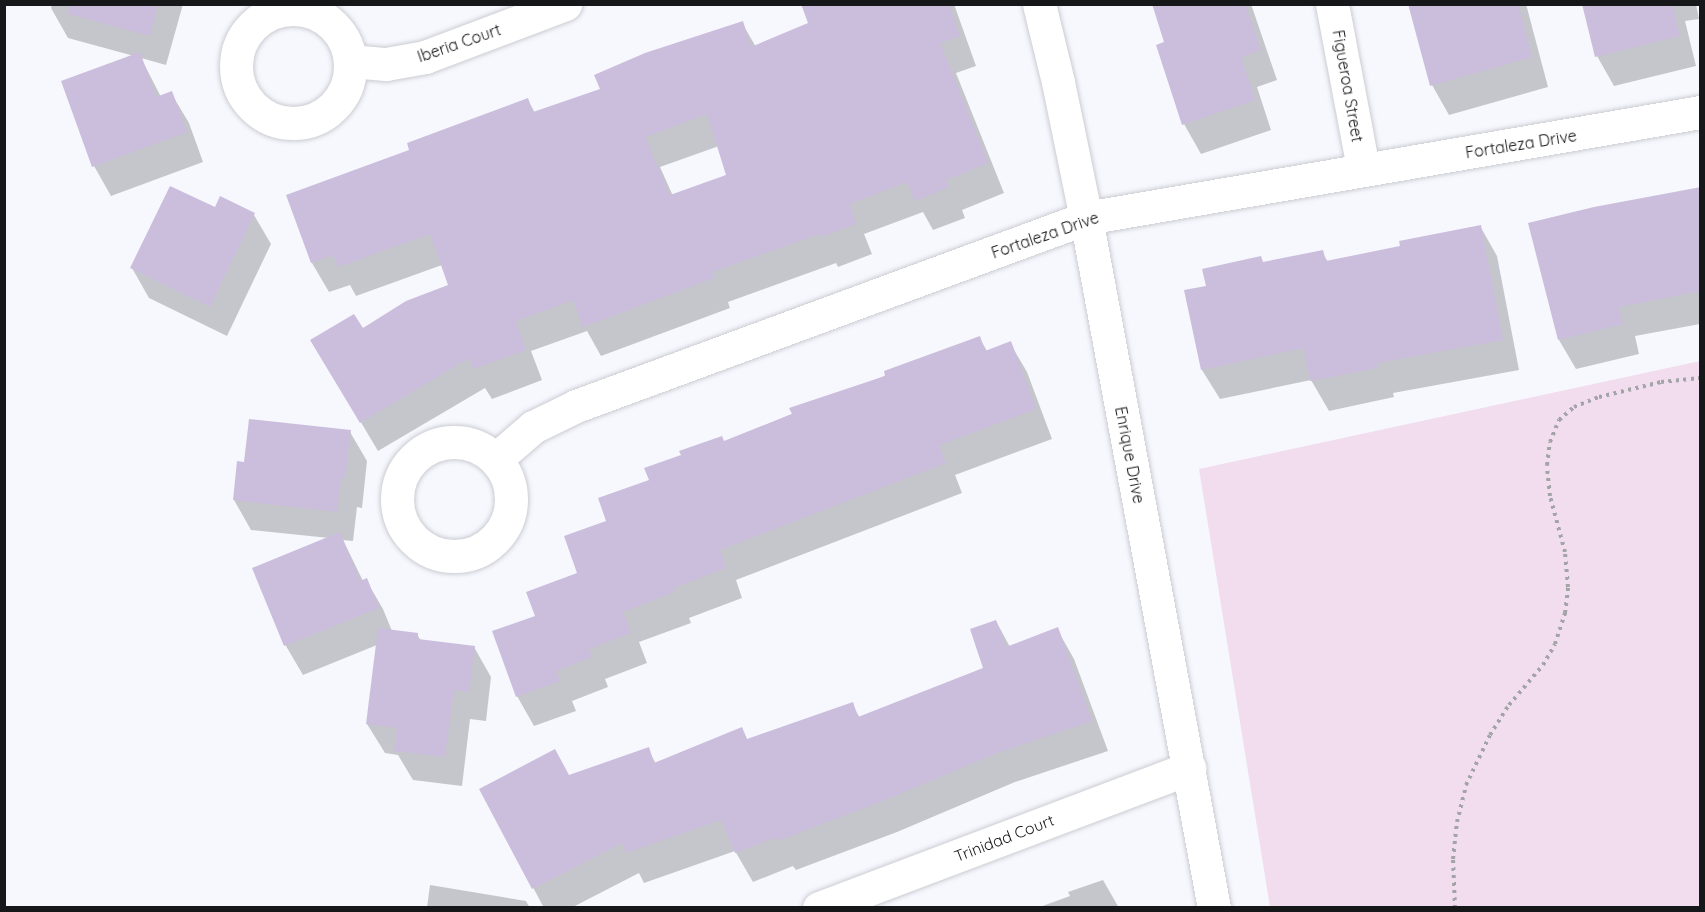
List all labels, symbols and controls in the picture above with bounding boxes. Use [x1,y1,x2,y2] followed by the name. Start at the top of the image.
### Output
[415,20,503,66] street label: Iberia Court
[1329,28,1367,144] street label: Figueroa Street
[1464,126,1578,162] street label: Fortaleza Drive
[989,208,1101,262] street label: Fortaleza Drive
[1111,405,1149,505] street label: Enrique Drive
[951,810,1057,866] street label: Trinidad Court

